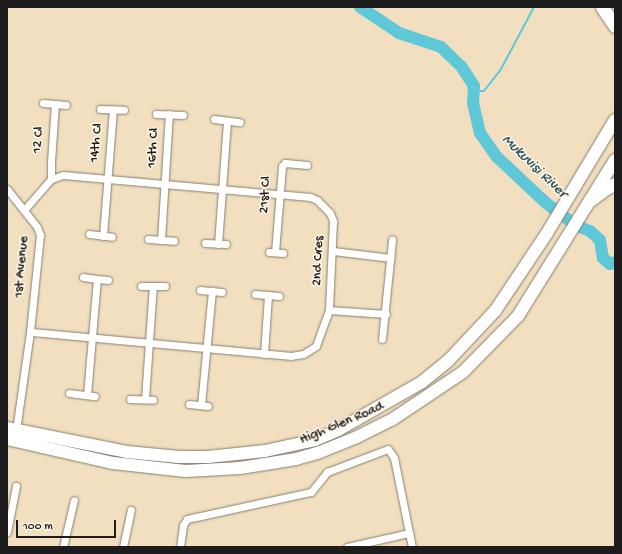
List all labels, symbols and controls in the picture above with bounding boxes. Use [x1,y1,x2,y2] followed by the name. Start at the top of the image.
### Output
[87,122,107,164] street label: 14th Cl
[29,126,49,154] street label: 12 Cl
[144,127,164,169] street label: 16th Cl
[497,131,571,203] water label: Mukuvisi River
[256,176,276,214] street label: 21st Cl
[11,235,33,299] street label: 1st Avenue
[309,236,329,286] street label: 2nd Cres
[298,399,386,449] street label: High Glen Road
[18,512,118,538] scale bar
[23,520,53,534] text: 100 m

